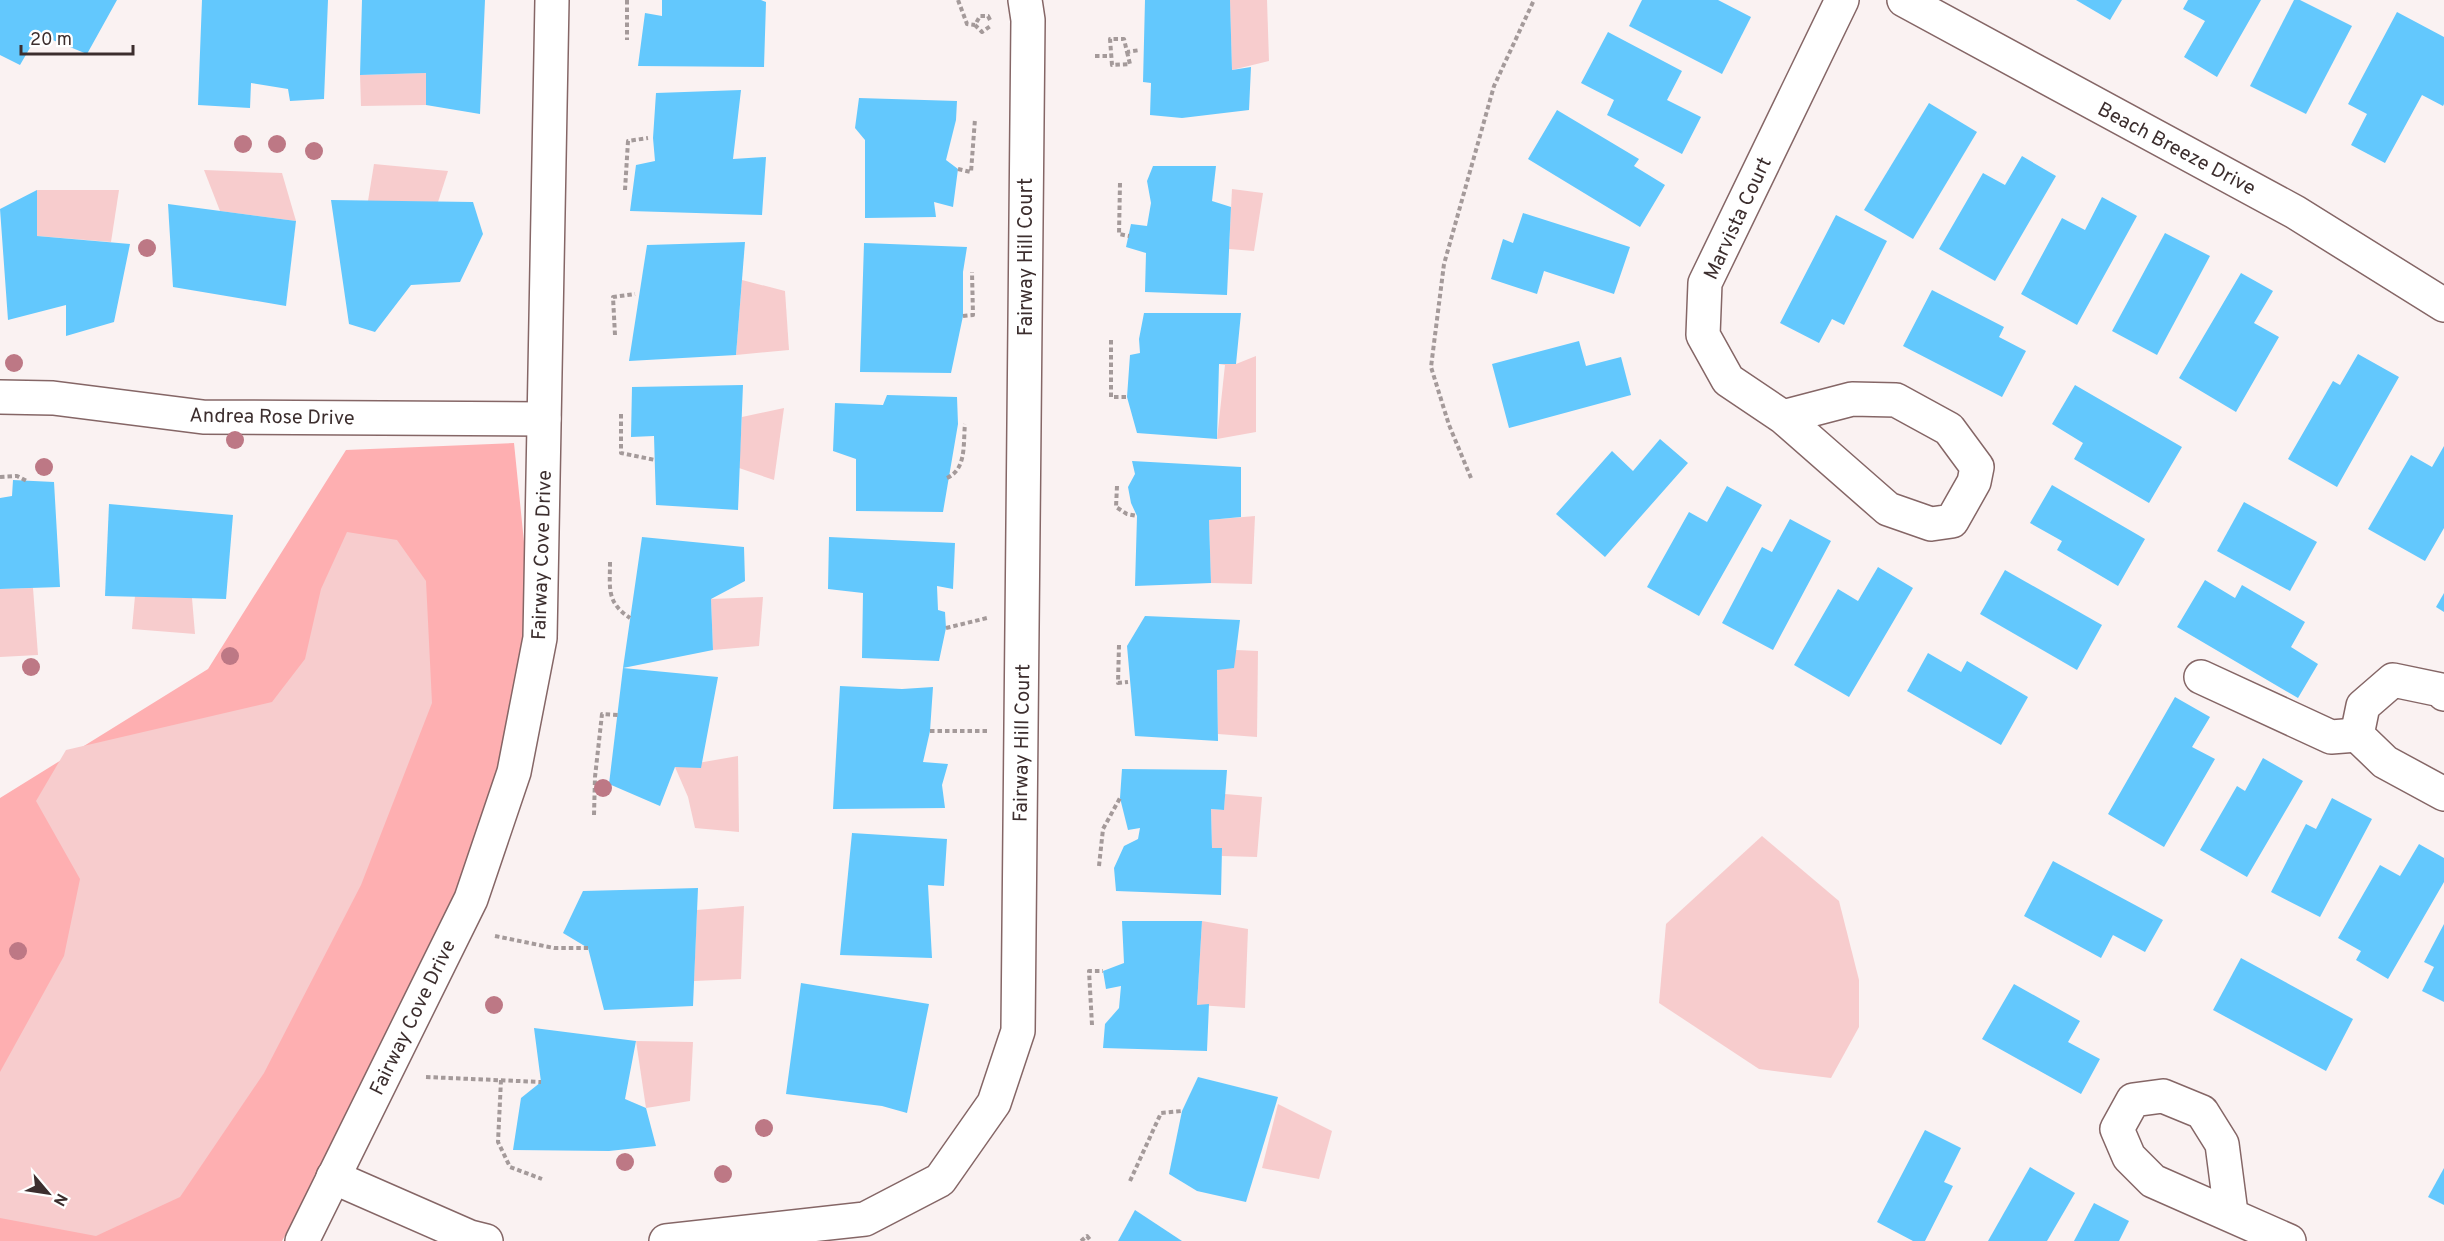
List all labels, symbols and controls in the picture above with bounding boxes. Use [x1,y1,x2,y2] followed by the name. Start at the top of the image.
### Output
[21,18,134,56] scale bar
[30,29,72,52] text: 20 m
[2092,97,2260,202] street label: Beach Breeze Drive
[1699,153,1779,284] street label: Marvista Court
[1014,178,1040,336] street label: Fairway Hill Court
[189,404,355,432] street label: Andrea Rose Drive
[527,470,559,640] street label: Fairway Cove Drive
[1009,664,1037,822] street label: Fairway Hill Court
[365,936,463,1100] street label: Fairway Cove Drive
[18,1163,78,1223] north arrow
[48,1189,71,1209] text: N

